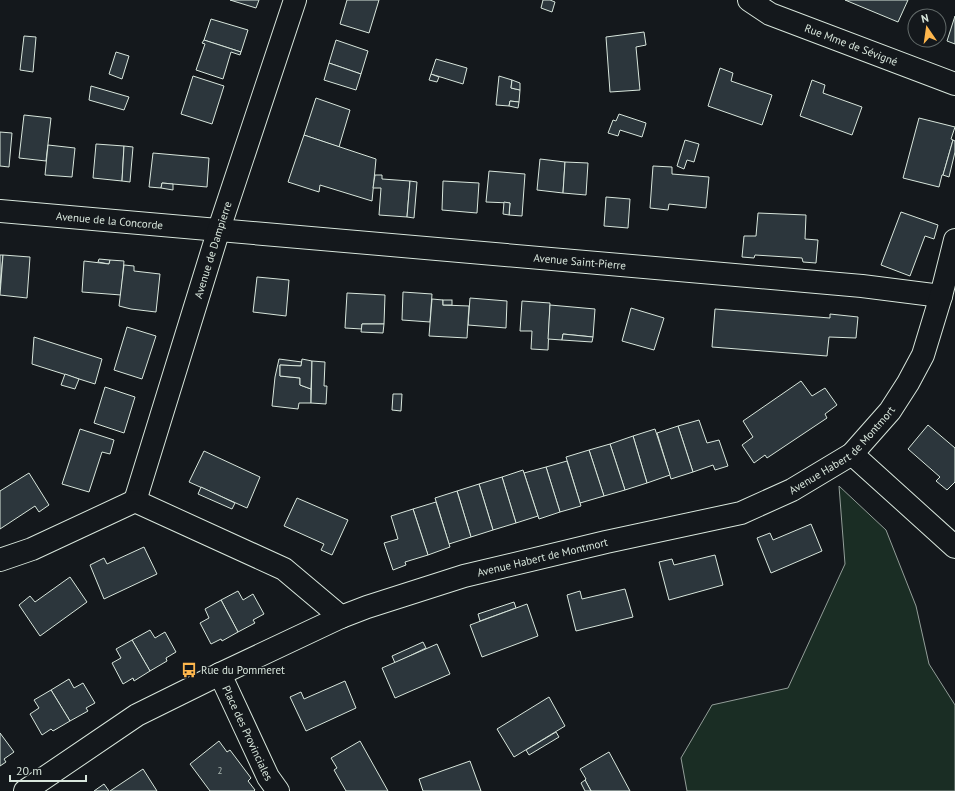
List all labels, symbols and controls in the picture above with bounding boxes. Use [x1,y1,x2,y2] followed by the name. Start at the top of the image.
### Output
[907,8,947,48] north arrow
[920,11,930,26] text: N
[803,21,900,69] street label: Rue Mme de Sévigné
[191,199,235,300] street label: Avenue de Dampierre
[56,209,164,232] street label: Avenue de la Concorde
[533,250,627,272] street label: Avenue Saint-Pierre
[786,403,898,497] street label: Avenue Habert de Montmort
[476,535,609,580] street label: Avenue Habert de Montmort
[180,661,198,679] bus stop icon: Rue du Pommeret
[201,663,285,677] place label: Rue du Pommeret
[219,683,276,784] street label: Place des Provinciales
[10,757,86,783] scale bar
[16,763,42,778] text: 20 m
[218,765,223,776] house number: 2

